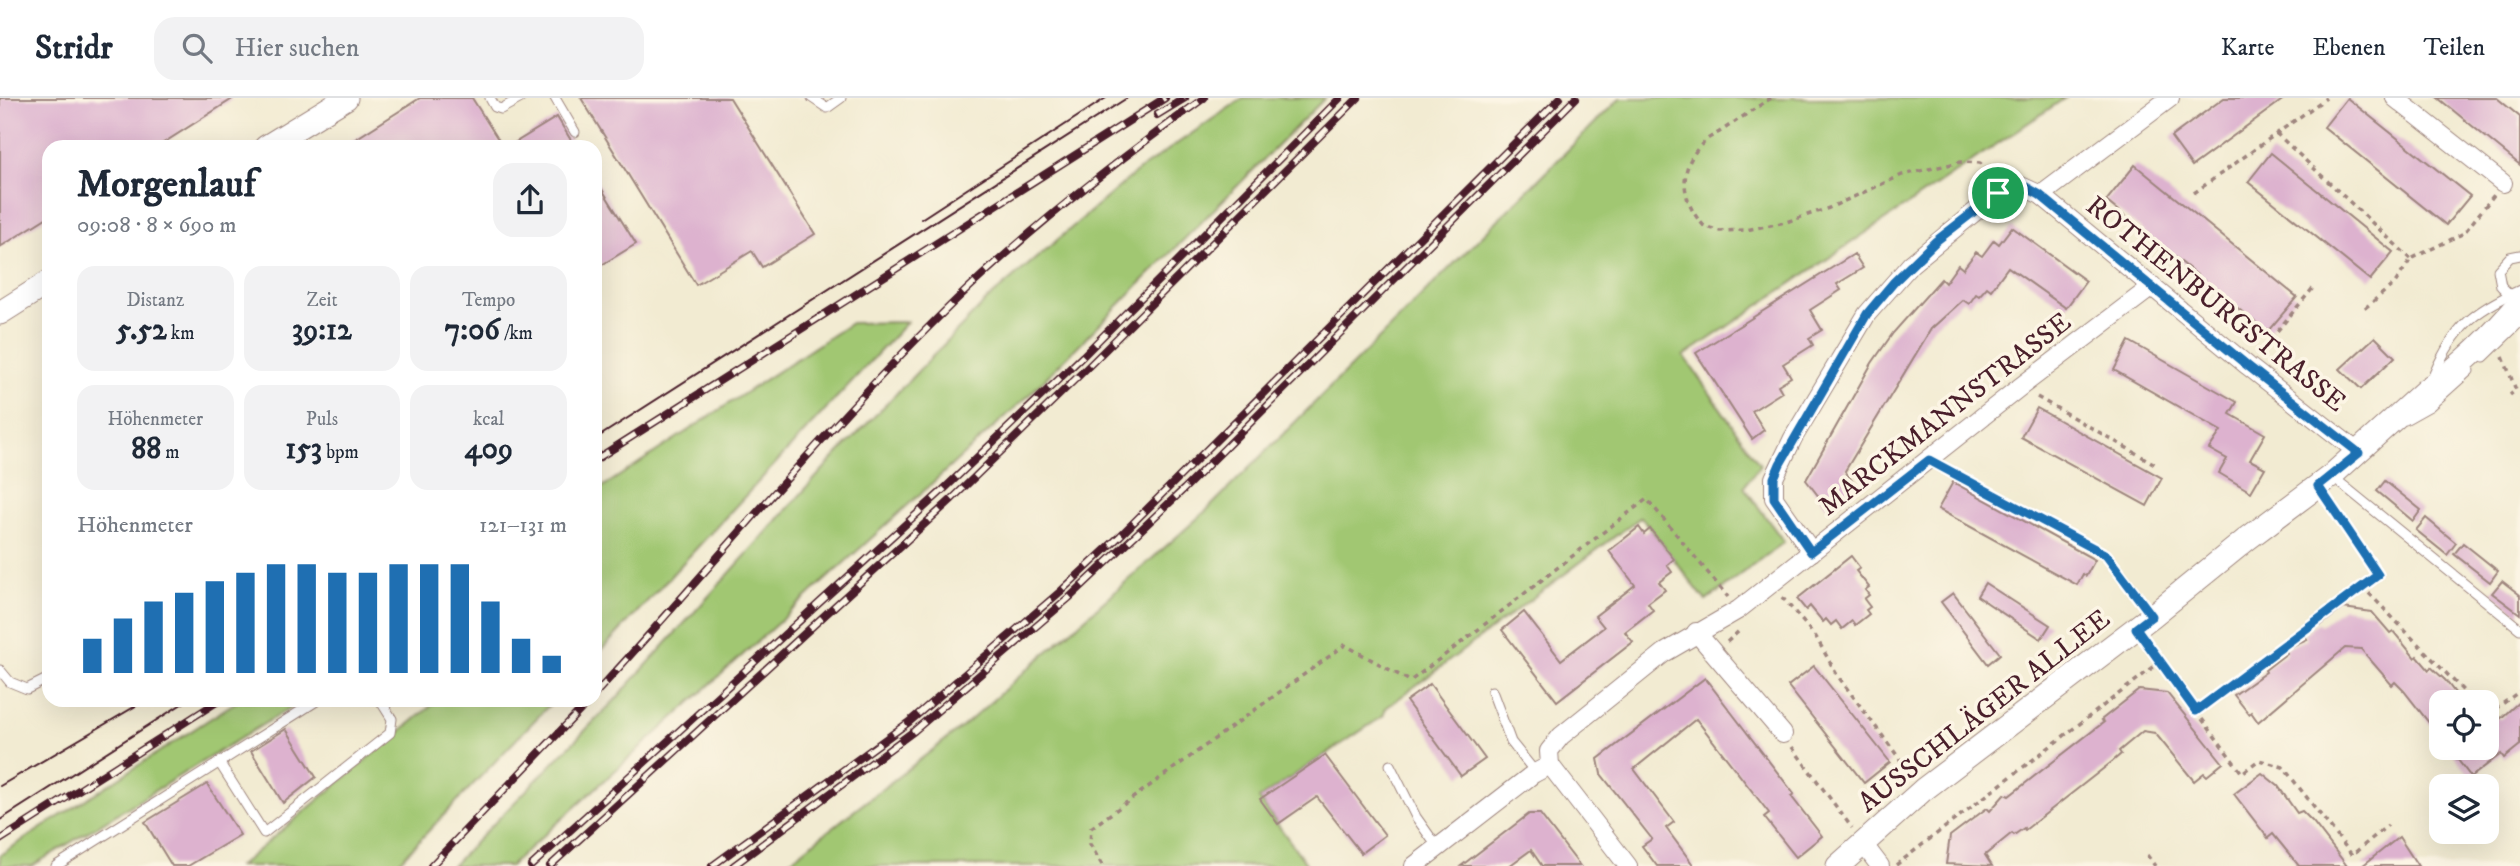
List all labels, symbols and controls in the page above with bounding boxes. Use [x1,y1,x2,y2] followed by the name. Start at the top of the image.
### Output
[154,17,644,80] search box
[35,28,112,69] text: Stridr
[178,29,216,67] icon: search
[234,32,359,65] text: Hier suchen
[2221,33,2274,63] text: Karte
[2312,33,2386,63] text: Ebenen
[2424,33,2485,63] text: Teilen
[77,161,256,209] text: Morgenlauf
[493,163,567,237] button: share
[1968,163,2028,223] pin
[1979,174,2017,212] icon: arrive
[2079,188,2353,420] street label: ROTHENBURGSTRASSE
[77,211,237,240] text: 09:08 · 8 × 690 m
[126,289,184,312] text: Distanz
[306,289,337,312] text: Zeit
[462,289,515,312] text: Tempo
[1812,305,2078,523] street label: MARCKMANNSTRASSE
[116,312,167,349] text: 5.52
[292,312,352,349] text: 39:12
[445,312,500,349] text: 7:06
[167,322,194,345] text: km
[500,322,533,345] text: /km
[108,408,203,431] text: Höhenmeter
[306,408,338,431] text: Puls
[473,408,504,431] text: kcal
[131,431,161,468] text: 88
[285,431,322,468] text: 153
[464,431,513,468] text: 409
[161,441,180,464] text: m
[322,441,359,464] text: bpm
[77,511,193,540] text: Höhenmeter
[479,511,567,540] text: 121–131 m
[1851,602,2117,820] street label: AUSSCHLÄGER ALLEE
[2429,690,2499,844] map controls
[2429,690,2499,760] button: locate
[2429,774,2499,844] button: layers

